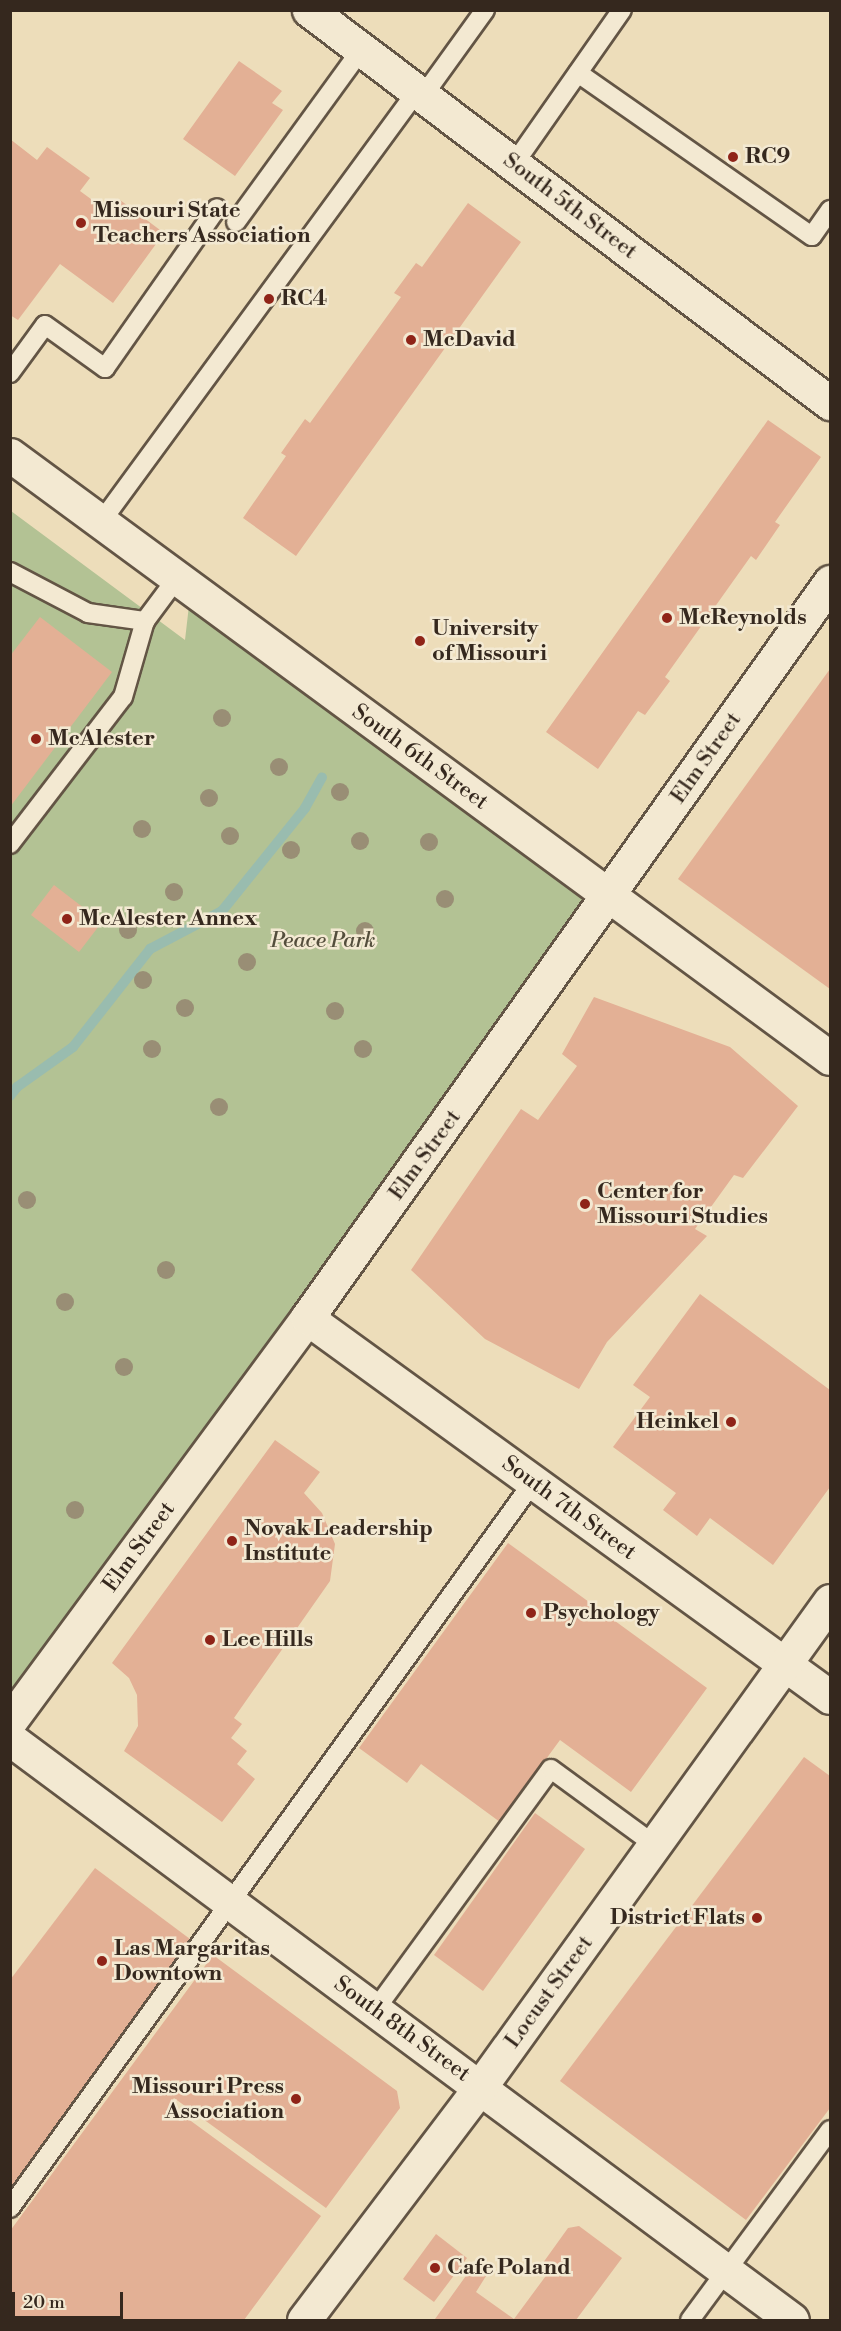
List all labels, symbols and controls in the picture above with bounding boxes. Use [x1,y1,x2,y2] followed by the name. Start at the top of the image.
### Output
[745,144,790,170] place label: RC9
[498,147,642,265] street label: South 5th Street
[726,150,740,164] marker: RC9
[93,197,310,248] place label: Missouri State Teachers Association
[74,216,88,230] marker: Missouri State Teachers Association
[281,286,327,312] place label: RC4
[262,292,276,306] marker: RC4
[423,327,516,353] place label: McDavid
[404,333,418,347] marker: McDavid
[679,605,807,631] place label: McReynolds
[660,611,674,625] marker: McReynolds
[432,615,547,666] place label: University of Missouri
[413,634,427,648] marker: University of Missouri
[347,699,493,815] street label: South 6th Street
[665,707,747,809] street label: Elm Street
[48,726,155,752] place label: McAlester
[29,732,43,746] marker: McAlester
[79,906,257,932] place label: McAlester Annex
[60,912,74,926] marker: McAlester Annex
[270,928,376,954] park label: Peace Park
[383,1105,467,1205] street label: Elm Street
[597,1178,768,1230] place label: Center for Missouri Studies
[578,1197,592,1211] marker: Center for Missouri Studies
[636,1409,719,1435] place label: Heinkel
[724,1415,738,1429] marker: Heinkel
[497,1450,641,1566] street label: South 7th Street
[97,1497,181,1597] street label: Elm Street
[244,1515,433,1566] place label: Novak Leadership Institute
[225,1534,239,1548] marker: Novak Leadership Institute
[543,1600,660,1626] place label: Psychology
[524,1606,538,1620] marker: Psychology
[222,1627,313,1653] place label: Lee Hills
[203,1633,217,1647] marker: Lee Hills
[610,1905,745,1931] place label: District Flats
[750,1911,764,1925] marker: District Flats
[499,1931,599,2053] street label: Locust Street
[114,1935,270,1987] place label: Las Margaritas Downtown
[95,1954,109,1968] marker: Las Margaritas Downtown
[329,1971,475,2087] street label: South 8th Street
[132,2073,284,2124] place label: Missouri Press Association
[289,2092,303,2106] marker: Missouri Press Association
[447,2255,571,2281] place label: Cafe Poland
[428,2261,442,2275] marker: Cafe Poland
[15,2280,126,2318] scale bar
[23,2291,65,2314] text: 20 m

